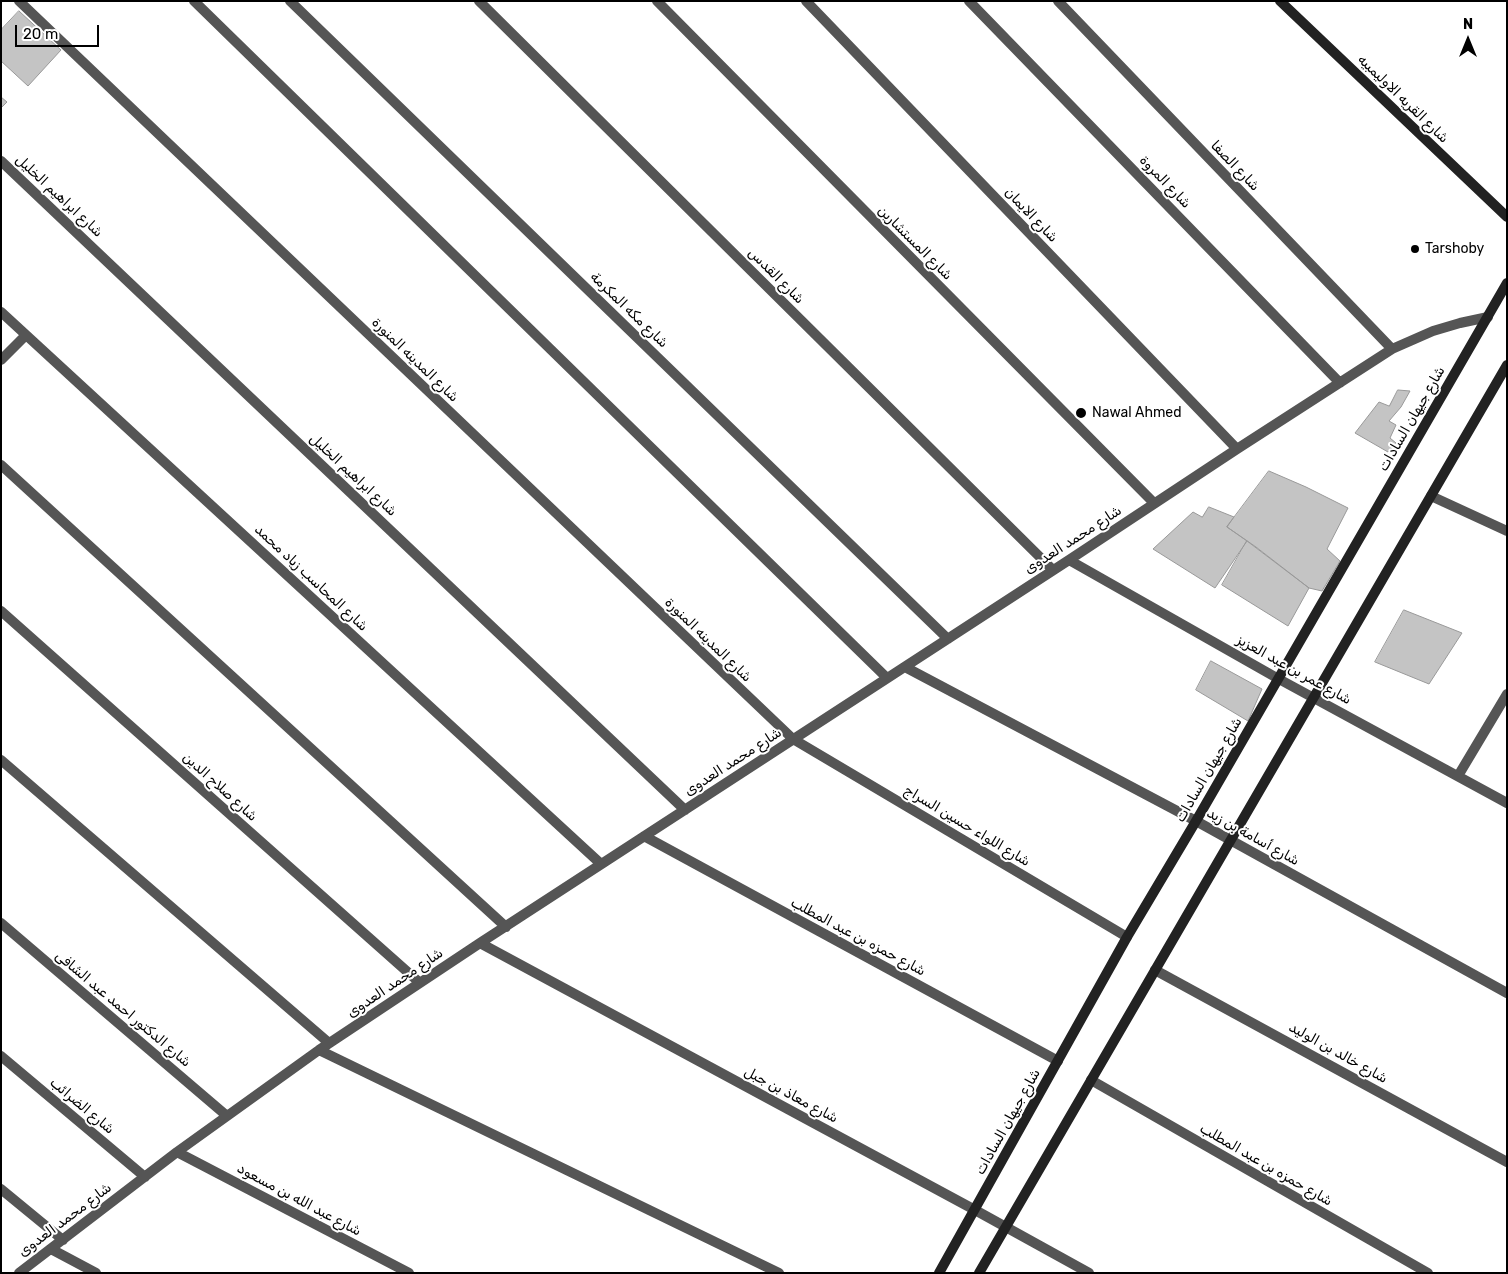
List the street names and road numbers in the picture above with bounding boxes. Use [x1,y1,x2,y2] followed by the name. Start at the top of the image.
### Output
[1354,51,1452,147] street label: شارع القريه الاوليمبيه
[1207,137,1263,195] street label: شارع الصفا
[12,151,106,241] street label: شارع ابراهيم الخليل
[1136,152,1194,212] street label: شارع المروة
[1001,184,1061,246] street label: شارع الايمان
[874,202,956,284] street label: شارع المستشارين
[744,244,808,308] street label: شارع القدس
[586,269,672,351] street label: شارع مكه المكرمة
[368,314,462,406] street label: شارع المدينه المنورة
[1375,363,1449,475] street label: شارع جيهان السادات
[306,430,400,520] street label: شارع ابراهيم الخليل
[1021,502,1125,578] street label: شارع محمد العدوى
[251,521,371,635] street label: شارع المحاسب زياد محمد
[661,594,755,686] street label: شارع المدينه المنورة
[1234,632,1354,708] street label: شارع عمر بن عبد العزيز
[1172,714,1246,826] street label: شارع جيهان السادات
[681,724,785,800] street label: شارع محمد العدوى
[179,749,261,825] street label: شارع صلاح الدين
[901,782,1033,870] street label: شارع اللواء حسين السراج
[1204,805,1302,869] street label: شارع أسامة بن زيد
[788,894,928,980] street label: شارع حمزه بن عبد المطلب
[344,945,446,1021] street label: شارع محمد العدوى
[52,947,194,1071] street label: شارع الدكتور احمد عبد الشافى
[1286,1019,1390,1087] street label: شارع خالد بن الوليد
[741,1063,841,1127] street label: شارع معاذ بن جبل
[972,1066,1044,1178] street label: شارع جيهان السادات
[46,1074,118,1138] street label: شارع الضرائب
[1197,1120,1335,1210] street label: شارع حمزه بن عبد المطلب
[234,1160,364,1240] street label: شارع عبد الله بن مسعود
[15,1179,115,1261] street label: شارع محمد العدوى

